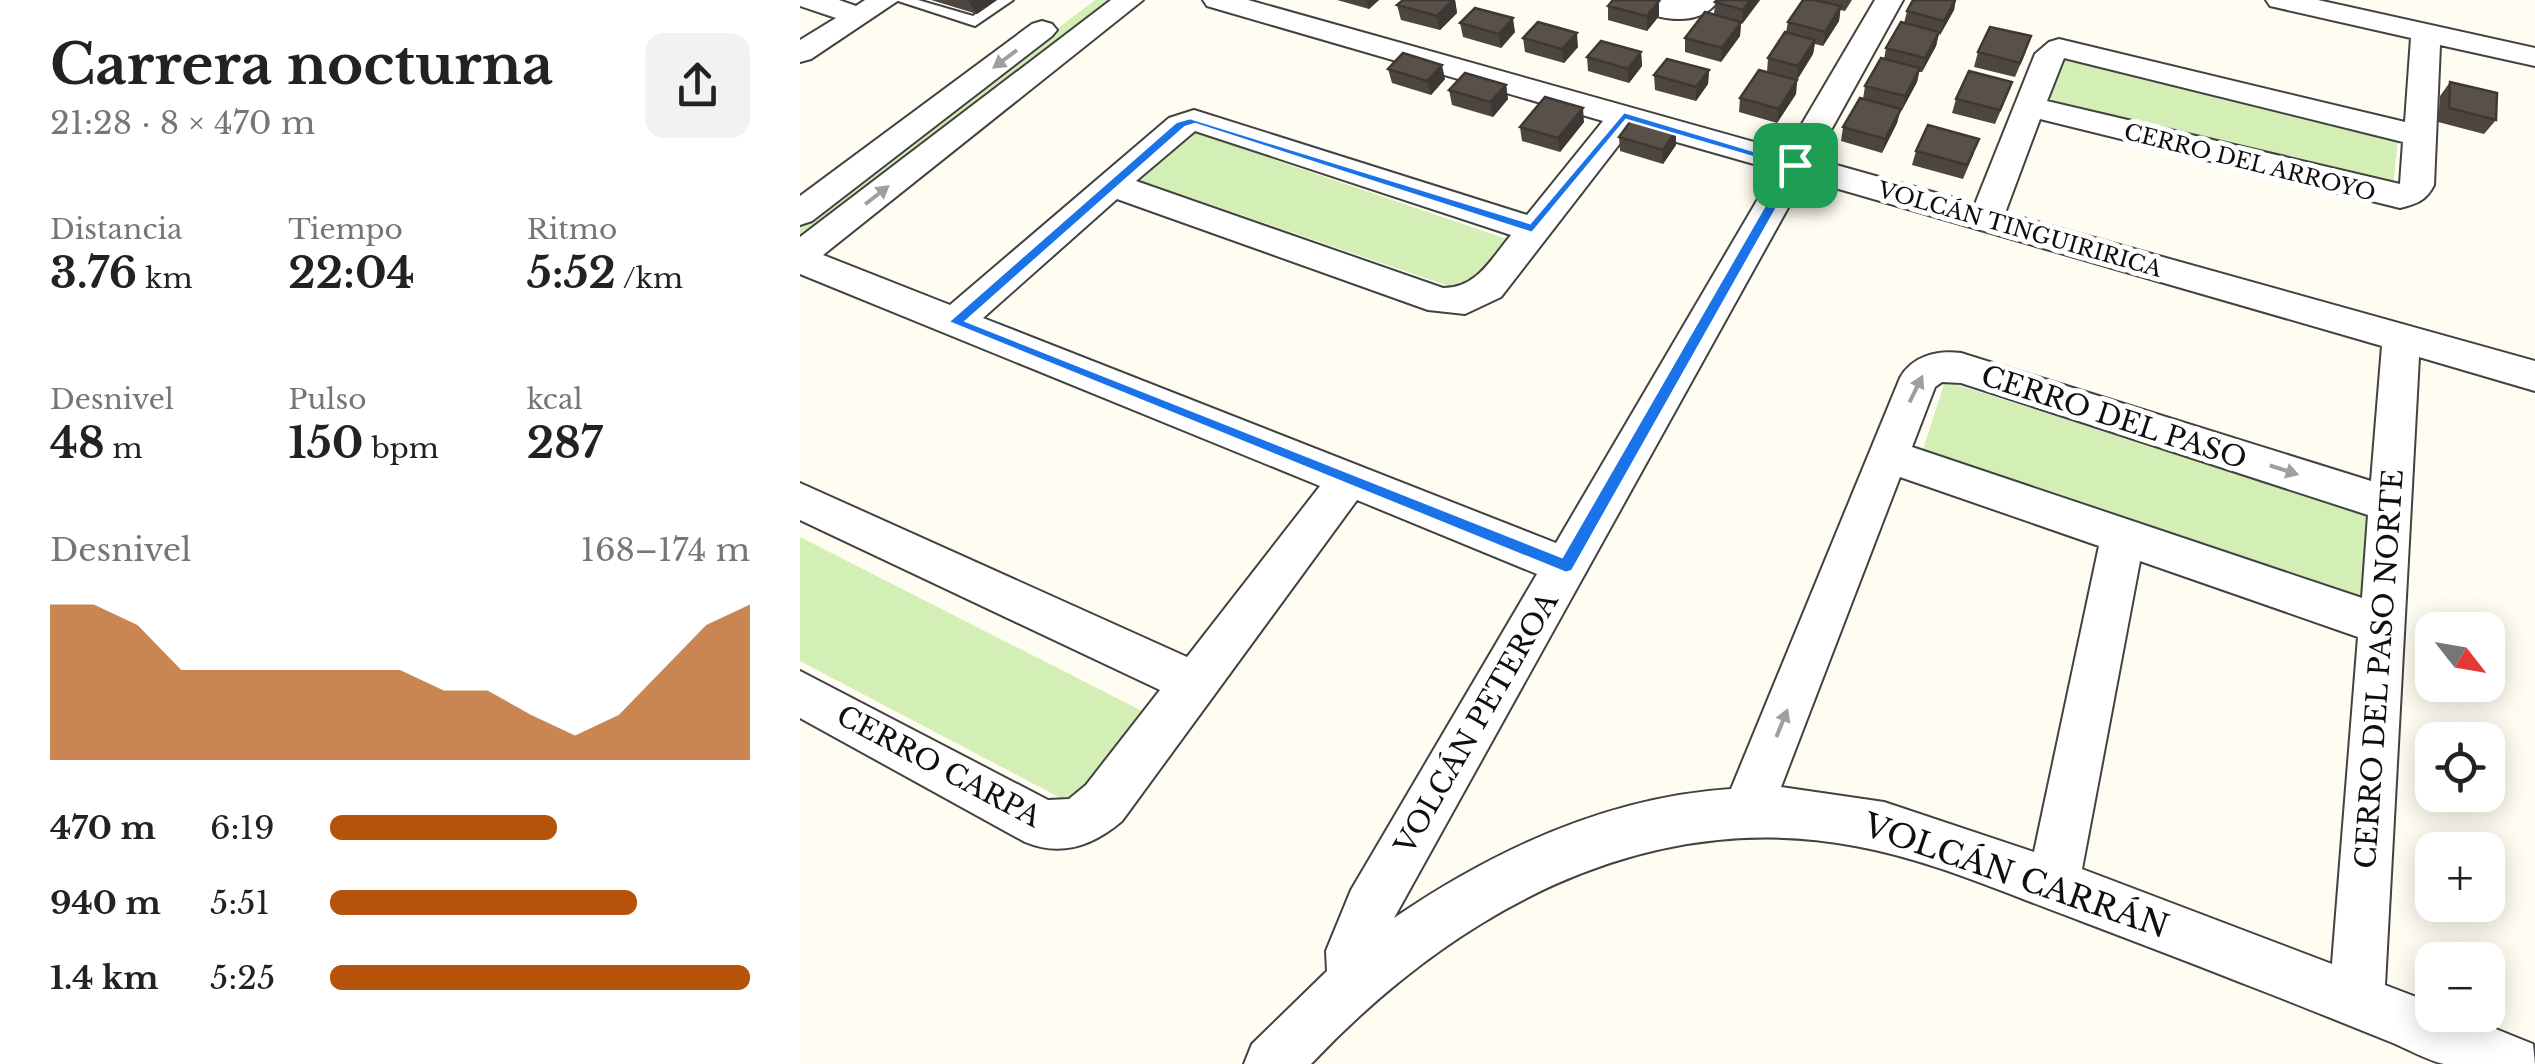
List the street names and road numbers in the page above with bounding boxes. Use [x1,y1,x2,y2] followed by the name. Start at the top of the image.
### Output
[2121,118,2378,207] street label: CERRO DEL ARROYO
[1874,175,2166,283] street label: VOLCÁN TINGUIRIRICA
[1977,358,2251,477] street label: CERRO DEL PASO
[2348,468,2411,870] street label: CERRO DEL PASO NORTE
[1387,586,1566,861] street label: VOLCÁN PETEROA
[831,698,1047,835] street label: CERRO CARPA
[1857,805,2174,947] street label: VOLCÁN CARRÁN

